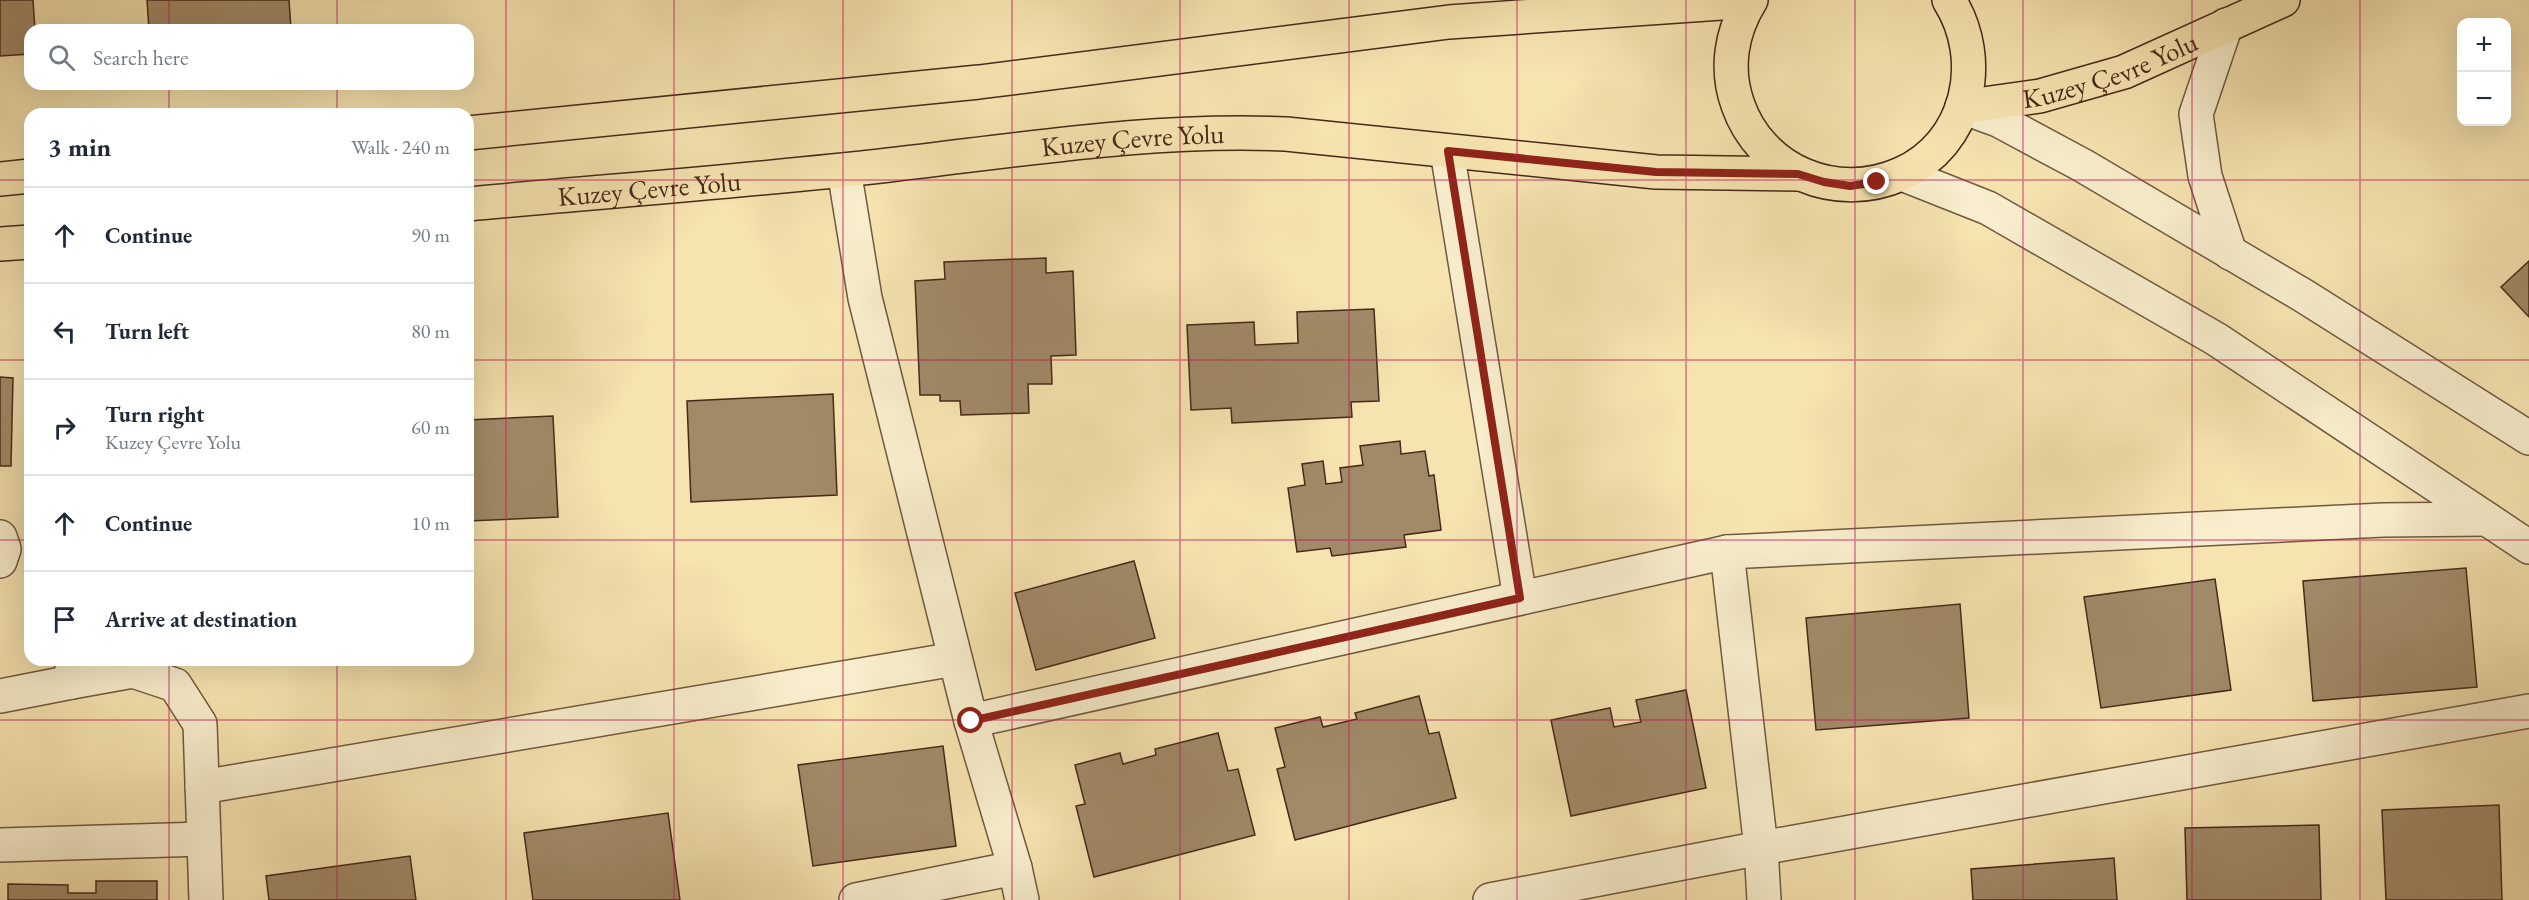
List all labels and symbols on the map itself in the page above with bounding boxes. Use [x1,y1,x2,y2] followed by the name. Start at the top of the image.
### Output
[2020,24,2203,116] street label: Kuzey Çevre Yolu
[1039,116,1225,164] street label: Kuzey Çevre Yolu
[556,163,742,213] street label: Kuzey Çevre Yolu
[1863,168,1889,194] route end
[957,707,983,733] route start

